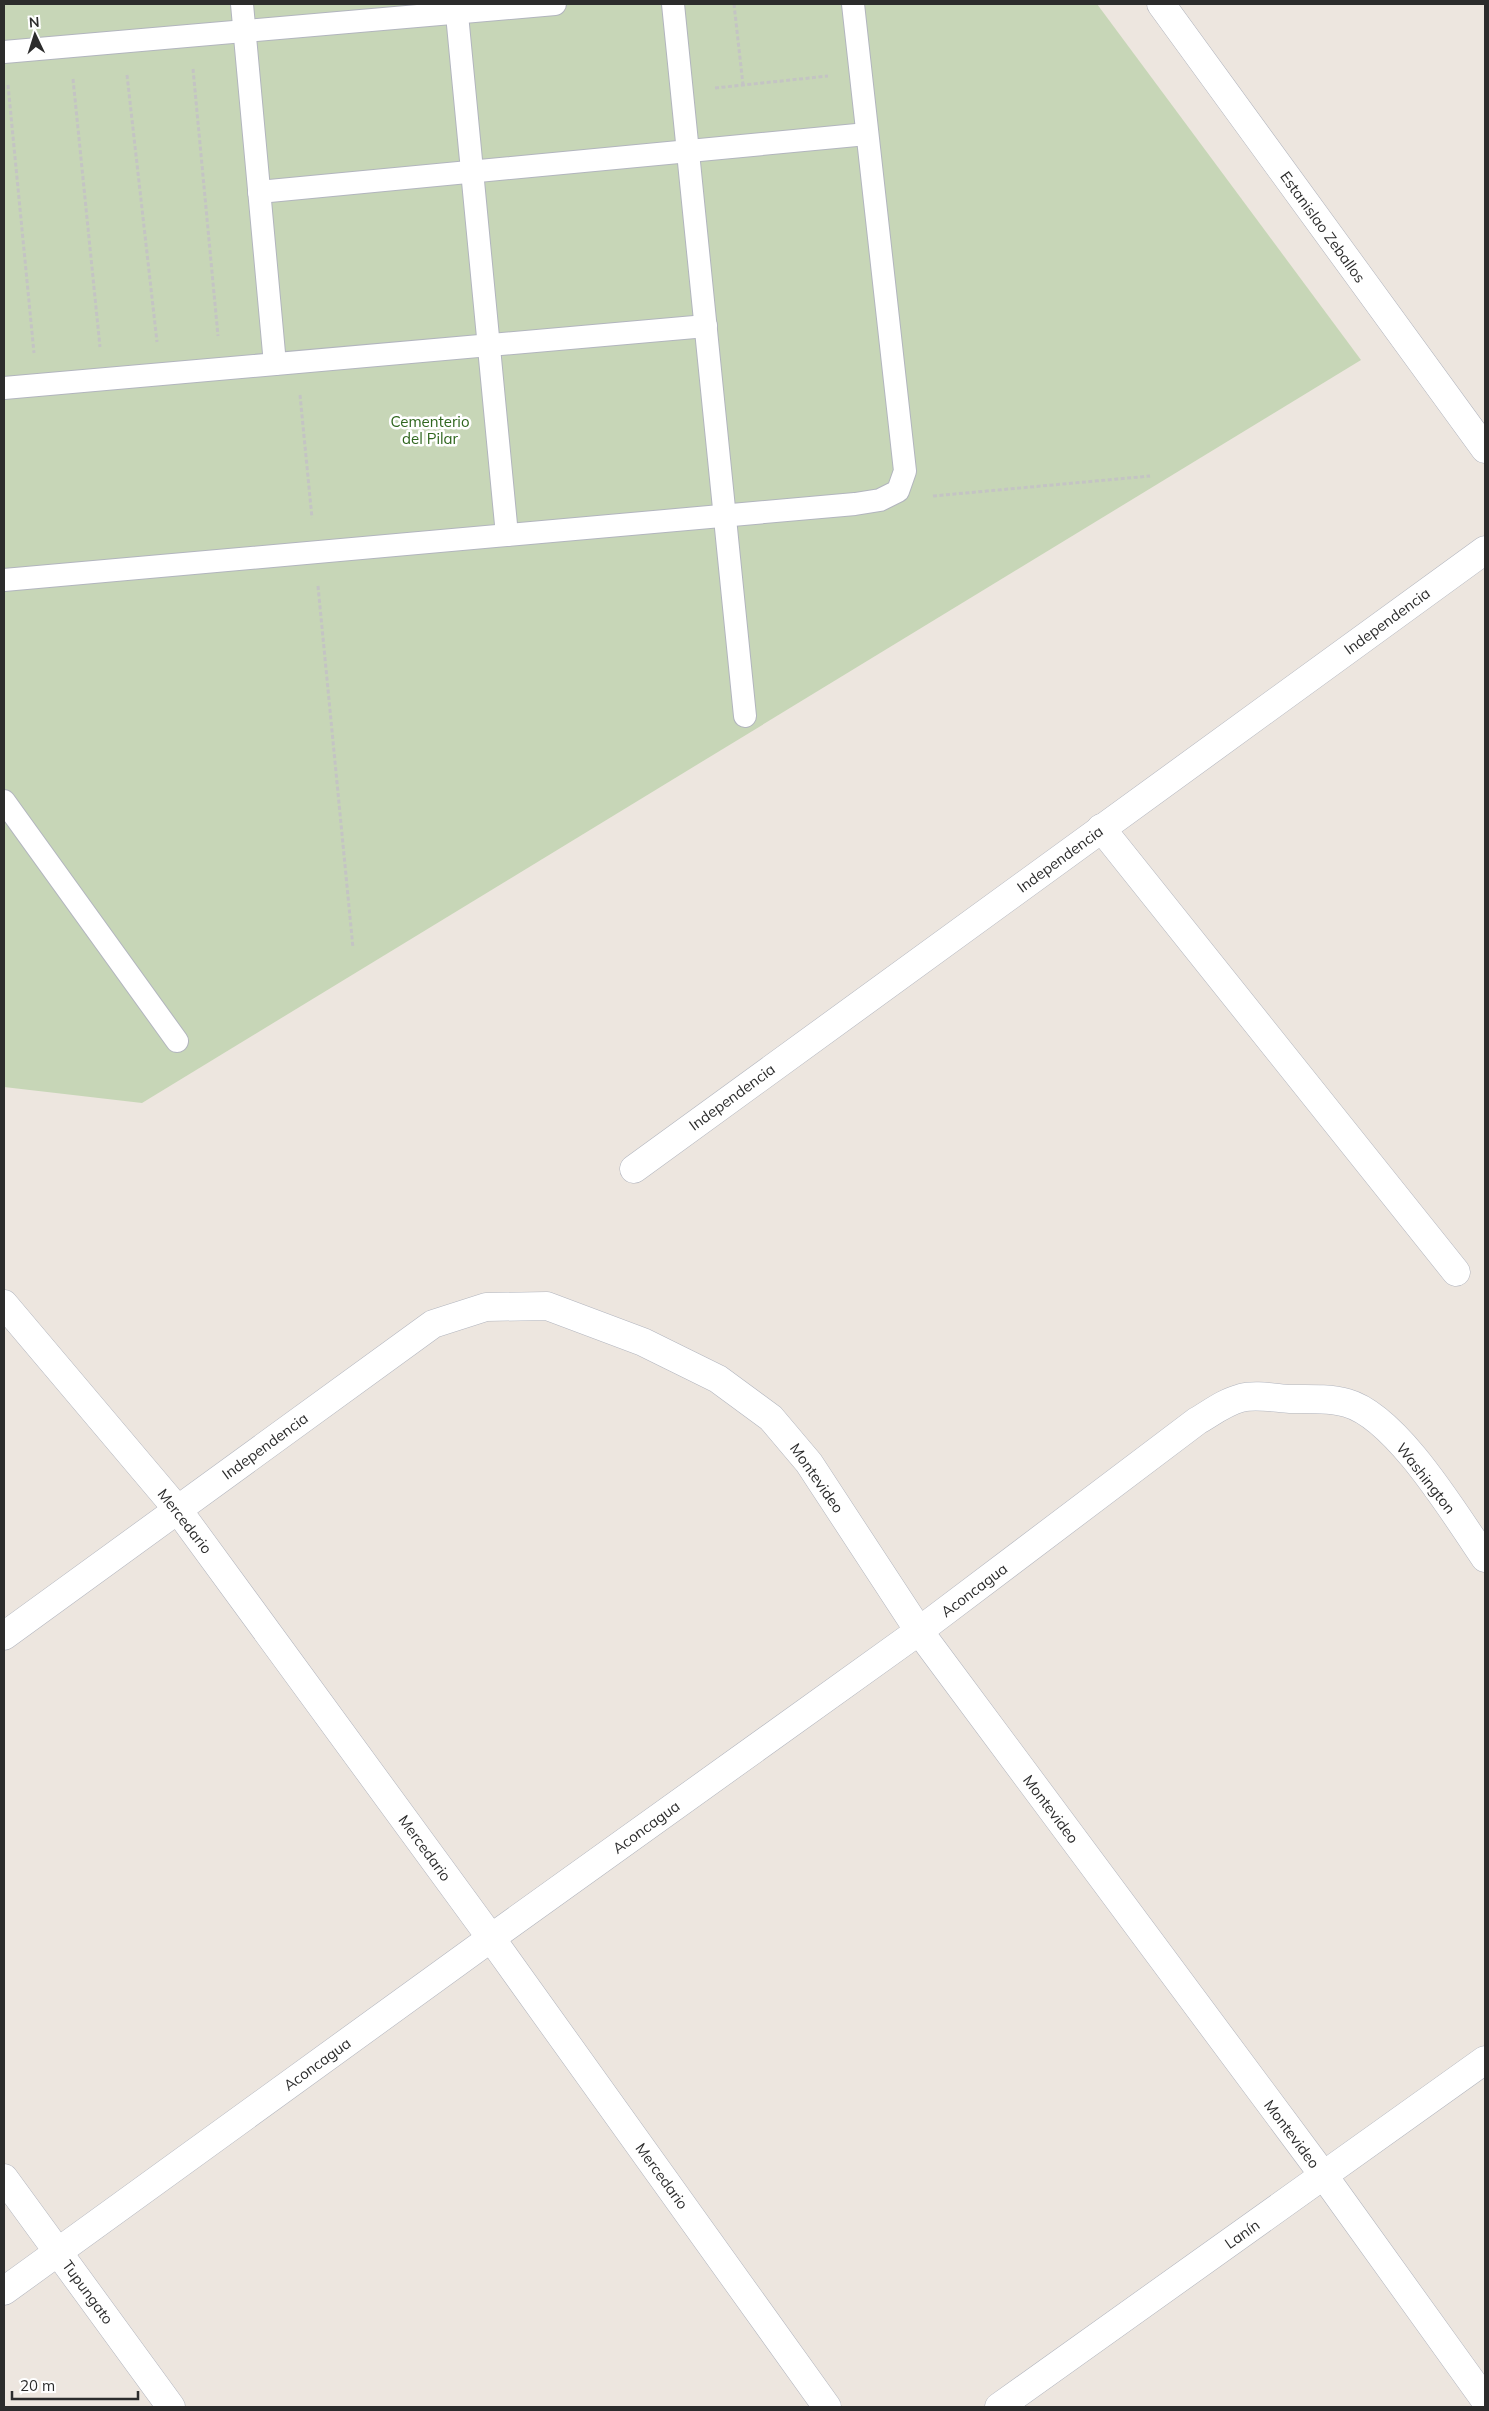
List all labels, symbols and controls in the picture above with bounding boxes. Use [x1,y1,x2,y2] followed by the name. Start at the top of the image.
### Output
[10,10,60,60] north arrow
[28,13,40,31] text: N
[1276,168,1370,286] street label: Estanislao Zeballos
[391,412,469,448] park label: Cementerio del Pilar
[1340,583,1434,659] street label: Independencia
[1013,821,1107,897] street label: Independencia
[685,1059,779,1135] street label: Independencia
[218,1408,312,1484] street label: Independencia
[786,1439,848,1517] street label: Montevideo
[1392,1439,1460,1517] street label: Washington
[154,1485,216,1557] street label: Mercedario
[937,1559,1011,1621] street label: Aconcagua
[1019,1771,1083,1847] street label: Montevideo
[609,1796,683,1858] street label: Aconcagua
[395,1811,455,1885] street label: Mercedario
[280,2033,354,2095] street label: Aconcagua
[1260,2096,1324,2172] street label: Montevideo
[632,2139,692,2213] street label: Mercedario
[1221,2215,1263,2253] street label: Lanín
[58,2256,118,2328] street label: Tupungato
[12,2368,139,2400] scale bar
[20,2376,55,2395] text: 20 m

